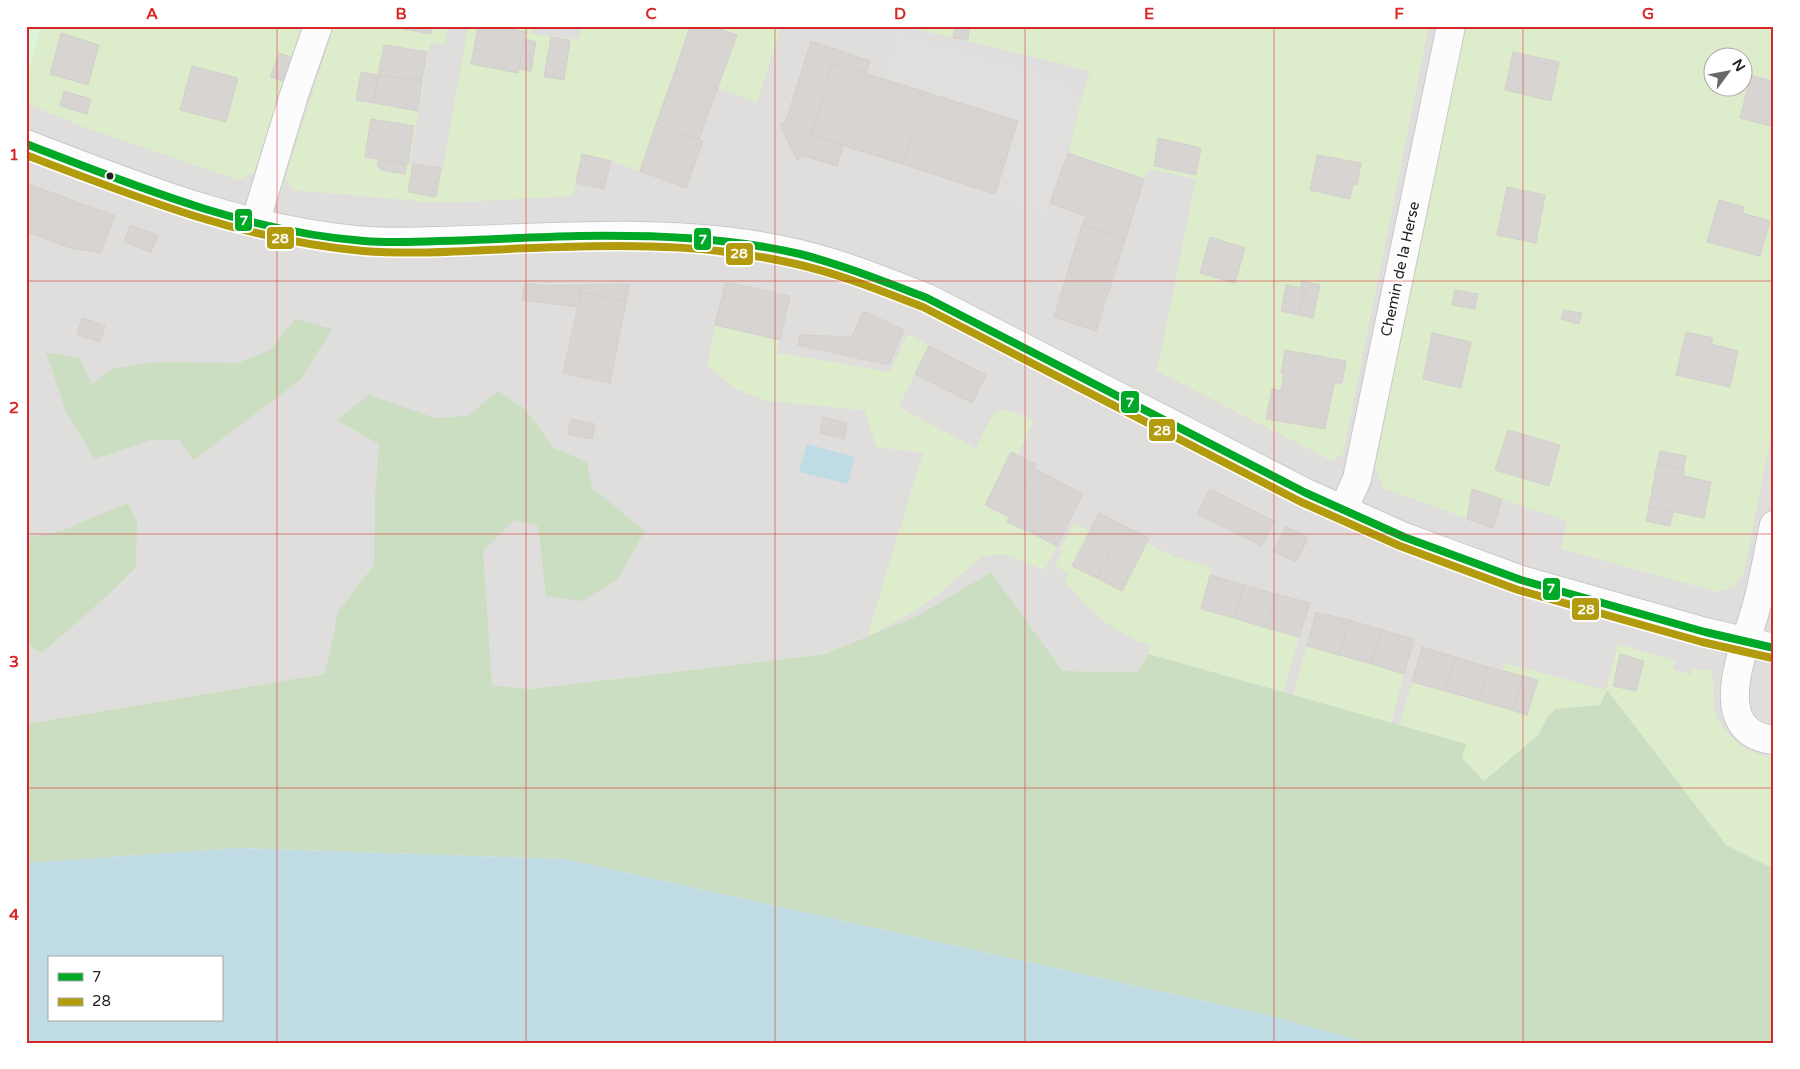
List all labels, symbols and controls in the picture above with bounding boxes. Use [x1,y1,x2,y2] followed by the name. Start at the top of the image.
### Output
[146,4,158,24] text: A
[395,4,407,24] text: B
[645,4,657,24] text: C
[894,4,906,24] text: D
[1144,4,1154,24] text: E
[1394,4,1404,24] text: F
[1642,4,1654,24] text: G
[1702,48,1752,98] north arrow
[1728,56,1749,75] text: N
[9,145,19,165] text: 1
[105,171,115,181] unlabelled marker
[1377,200,1423,338] street label: Chemin de la Herse
[234,208,253,232] line badge: 7
[240,212,249,229] text: 7
[266,226,295,250] line badge: 28
[693,227,712,251] line badge: 7
[271,230,289,247] text: 28
[699,231,708,248] text: 7
[725,242,754,266] line badge: 28
[730,245,748,262] text: 28
[1120,390,1140,414] line badge: 7
[1126,394,1135,411] text: 7
[9,398,19,418] text: 2
[1148,418,1176,442] line badge: 28
[1153,422,1171,439] text: 28
[1542,577,1561,601] line badge: 7
[1547,580,1556,597] text: 7
[1571,597,1600,621] line badge: 28
[1577,601,1595,618] text: 28
[9,652,19,672] text: 3
[9,905,19,925] text: 4
[48,956,222,1022] legend
[92,968,101,986] text: 7
[92,992,111,1010] text: 28

